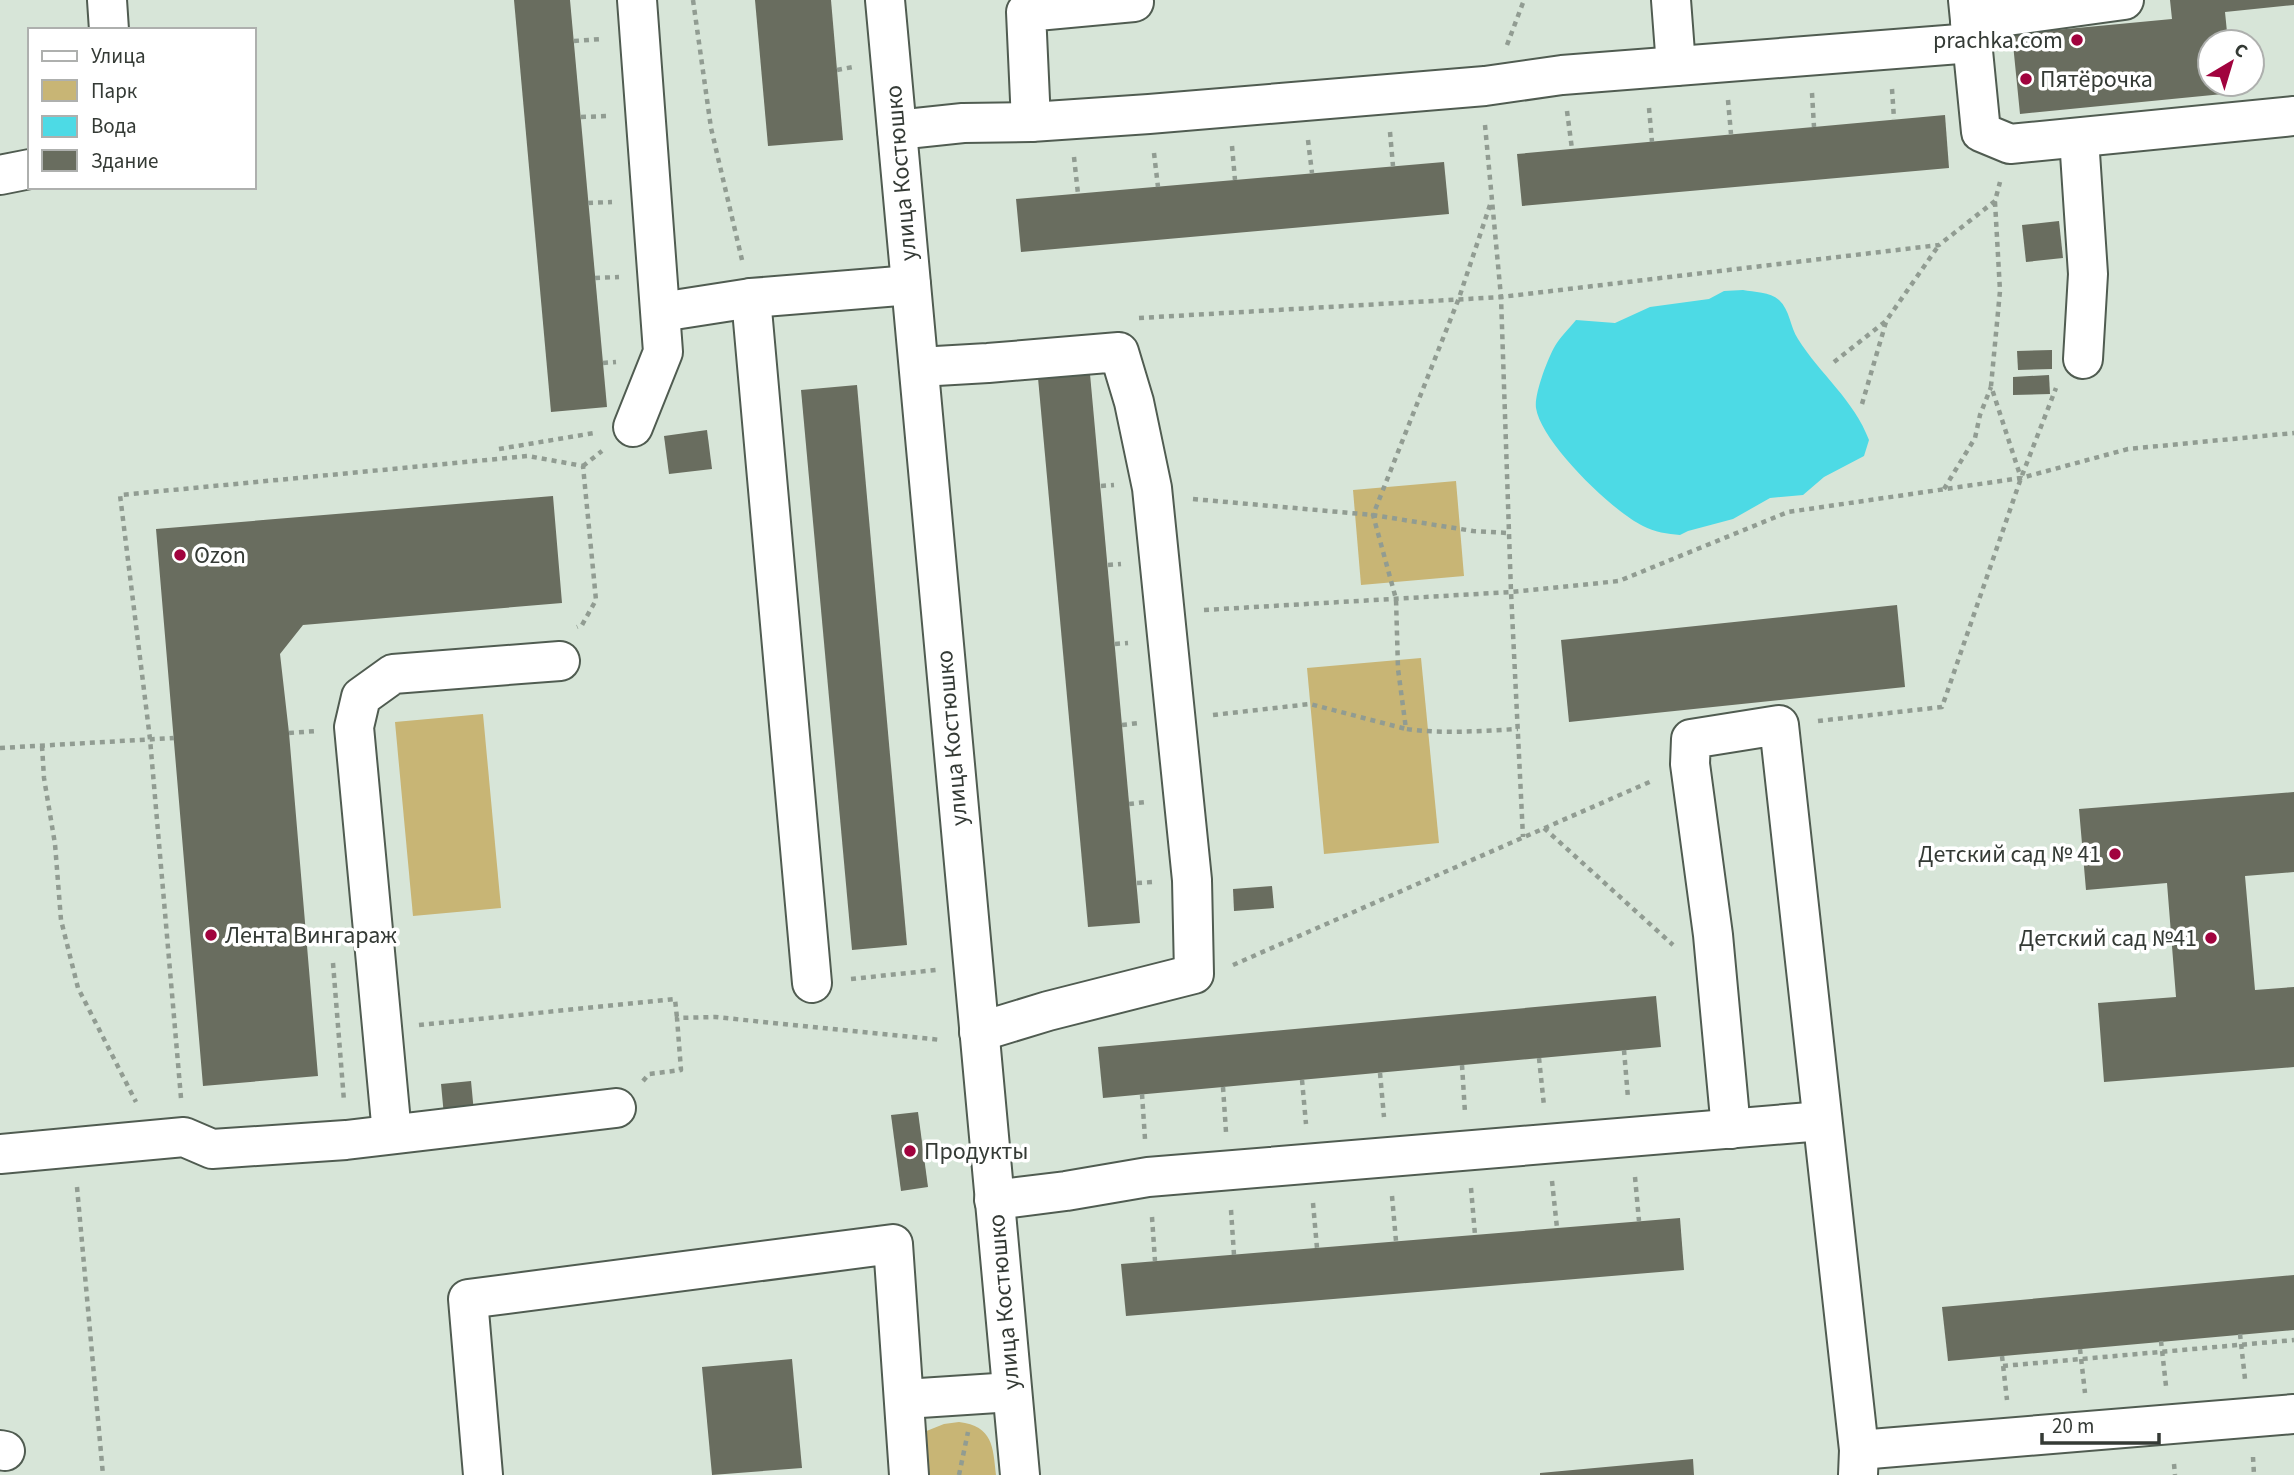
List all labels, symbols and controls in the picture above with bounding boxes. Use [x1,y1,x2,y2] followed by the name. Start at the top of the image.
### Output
[1933,23,2063,58] place label: prachka.com
[28,28,256,189] legend
[2196,28,2266,98] north arrow
[2069,32,2085,48] marker: prachka.com
[2228,37,2253,65] text: С
[91,41,146,71] text: Улица
[2040,62,2153,97] place label: Пятёрочка
[2018,71,2034,87] marker: Пятёрочка
[91,76,138,106] text: Парк
[876,84,926,262] street label: улица Костюшко
[91,111,137,141] text: Вода
[91,146,159,176] text: Здание
[194,538,246,573] place label: Ozon
[172,547,188,563] marker: Ozon
[927,649,977,827] street label: улица Костюшко
[1918,837,2101,872] place label: Детский сад № 41
[2107,846,2123,862] marker: Детский сад № 41
[225,918,397,953] place label: Лента Вингараж
[2019,921,2197,956] place label: Детский сад №41
[203,927,219,943] marker: Лента Вингараж
[2203,930,2219,946] marker: Детский сад №41
[924,1134,1028,1169] place label: Продукты
[902,1143,918,1159] marker: Продукты
[979,1213,1029,1391] street label: улица Костюшко
[2042,1402,2159,1446] scale bar
[2052,1411,2094,1441] text: 20 m

